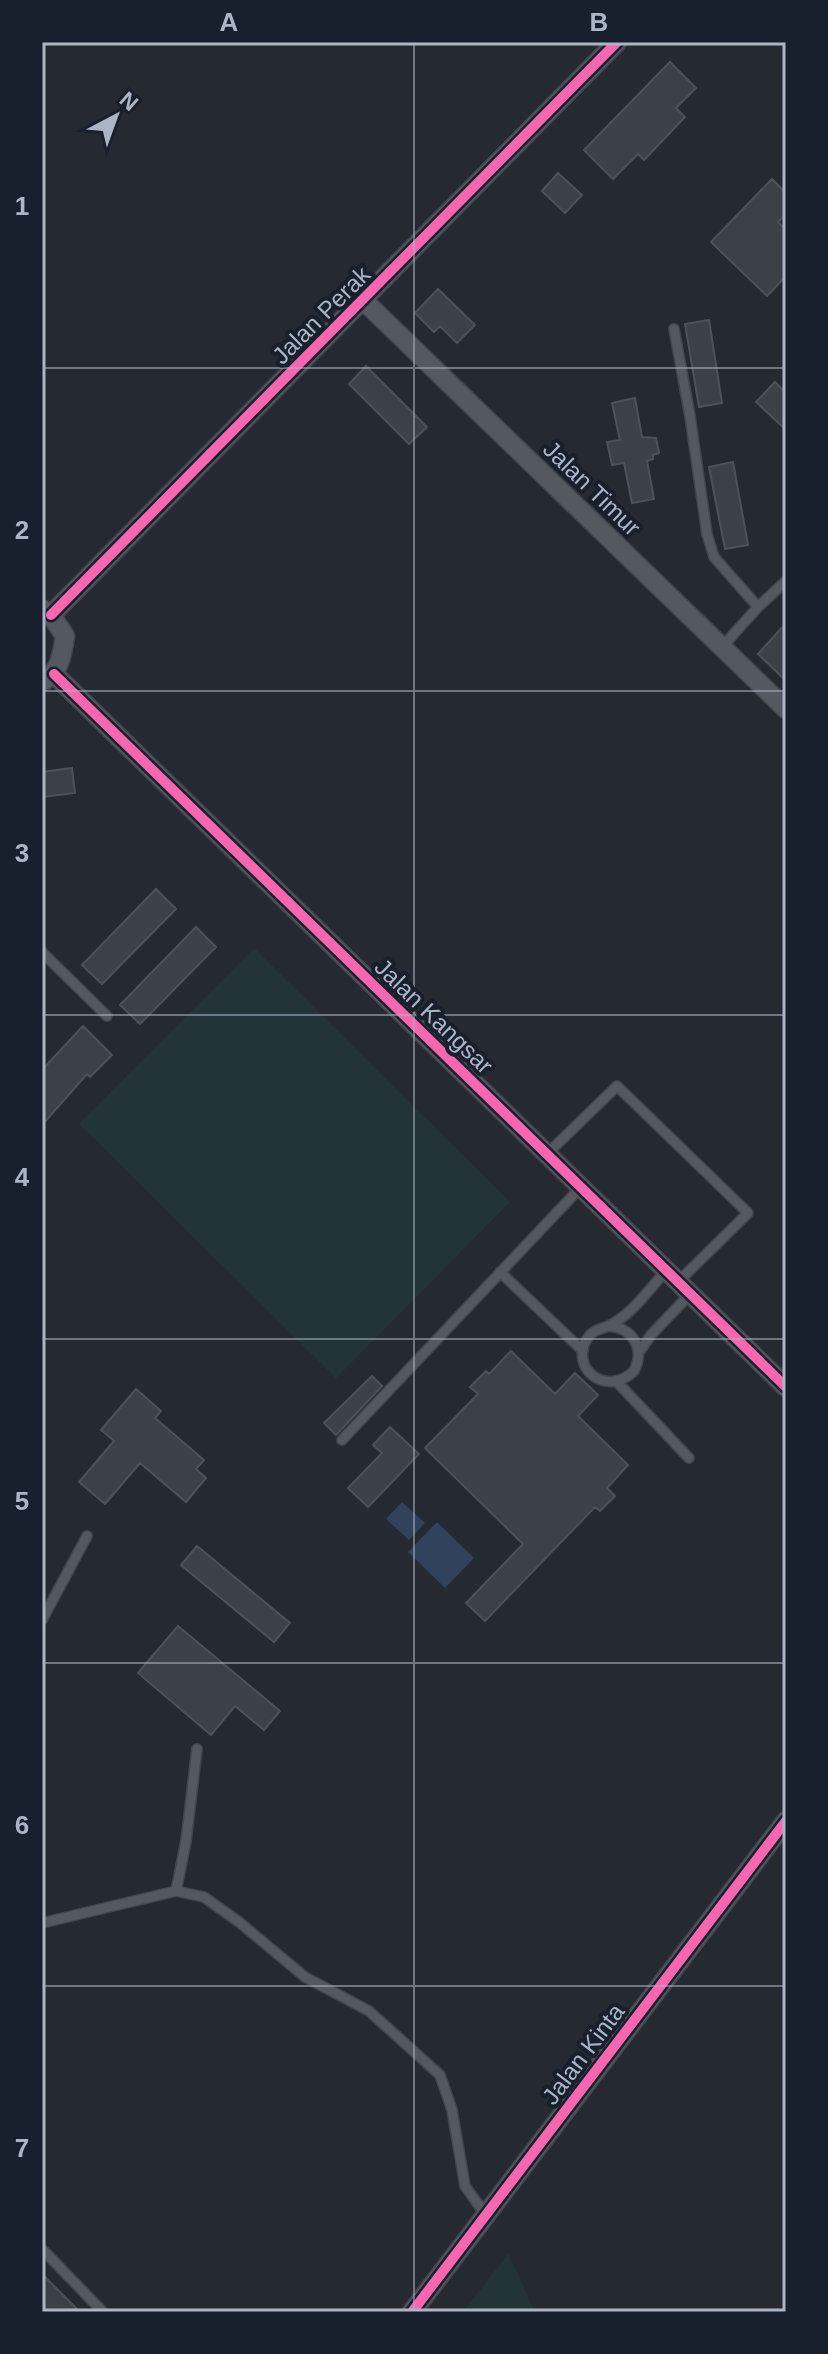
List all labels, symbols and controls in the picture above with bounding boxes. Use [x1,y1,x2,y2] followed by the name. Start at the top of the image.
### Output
[220,7,239,37] text: A
[590,7,608,37] text: B
[76,76,156,156] north arrow
[115,87,143,116] text: N
[15,191,29,221] text: 1
[267,260,376,369] street label: Jalan Perak
[538,435,646,541] street label: Jalan Timur
[15,515,29,545] text: 2
[15,838,29,868] text: 3
[369,953,499,1079] street label: Jalan Kangsar
[15,1162,30,1192] text: 4
[15,1486,29,1516] text: 5
[15,1810,29,1840] text: 6
[536,1998,630,2110] street label: Jalan Kinta
[15,2133,29,2163] text: 7

